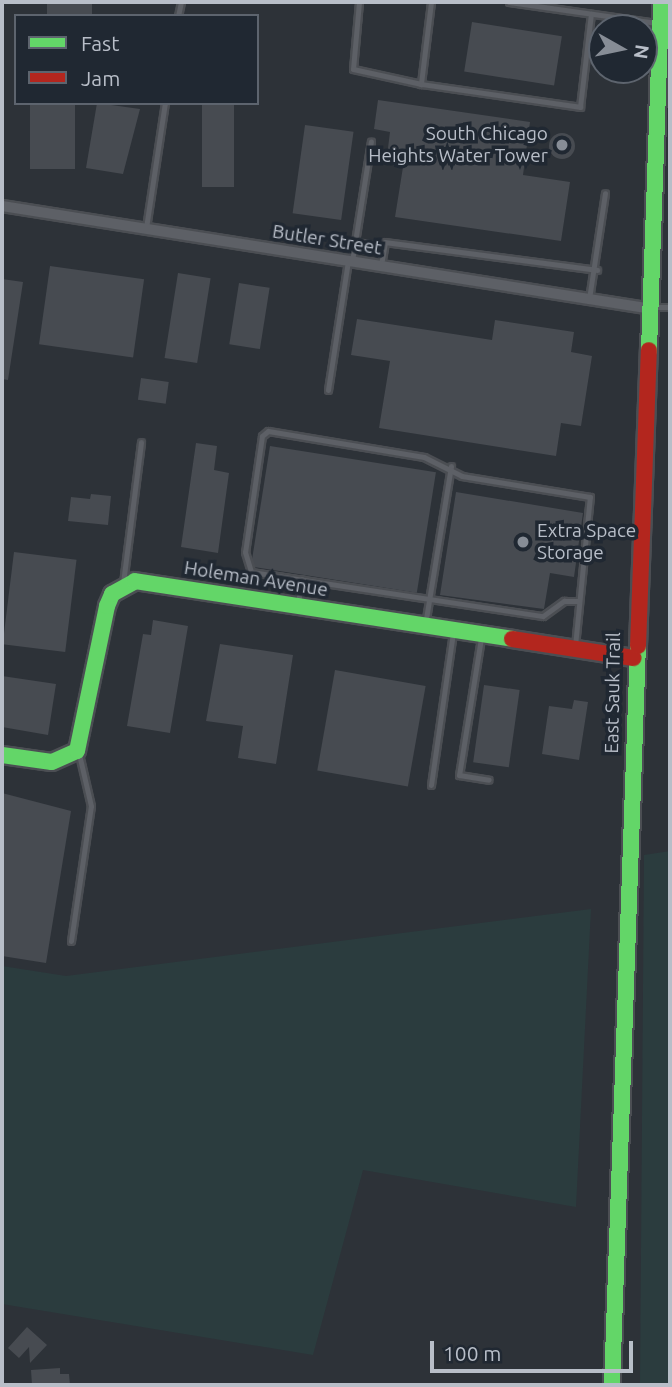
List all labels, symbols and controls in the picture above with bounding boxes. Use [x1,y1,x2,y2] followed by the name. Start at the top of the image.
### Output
[14,14,259,105] legend
[588,14,658,84] north arrow
[81,31,119,55] text: Fast
[630,43,654,61] text: N
[81,66,120,90] text: Jam
[368,123,548,167] place label: South Chicago Heights Water Tower
[554,137,570,153] marker: South Chicago Heights Water Tower
[271,220,383,260] street label: Butler Street
[537,520,636,564] place label: Extra Space Storage
[515,534,531,550] marker: Extra Space Storage
[183,556,329,602] street label: Holeman Avenue
[601,632,625,754] street label: East Sauk Trail
[434,1328,637,1372] scale bar
[443,1341,501,1365] text: 100 m

